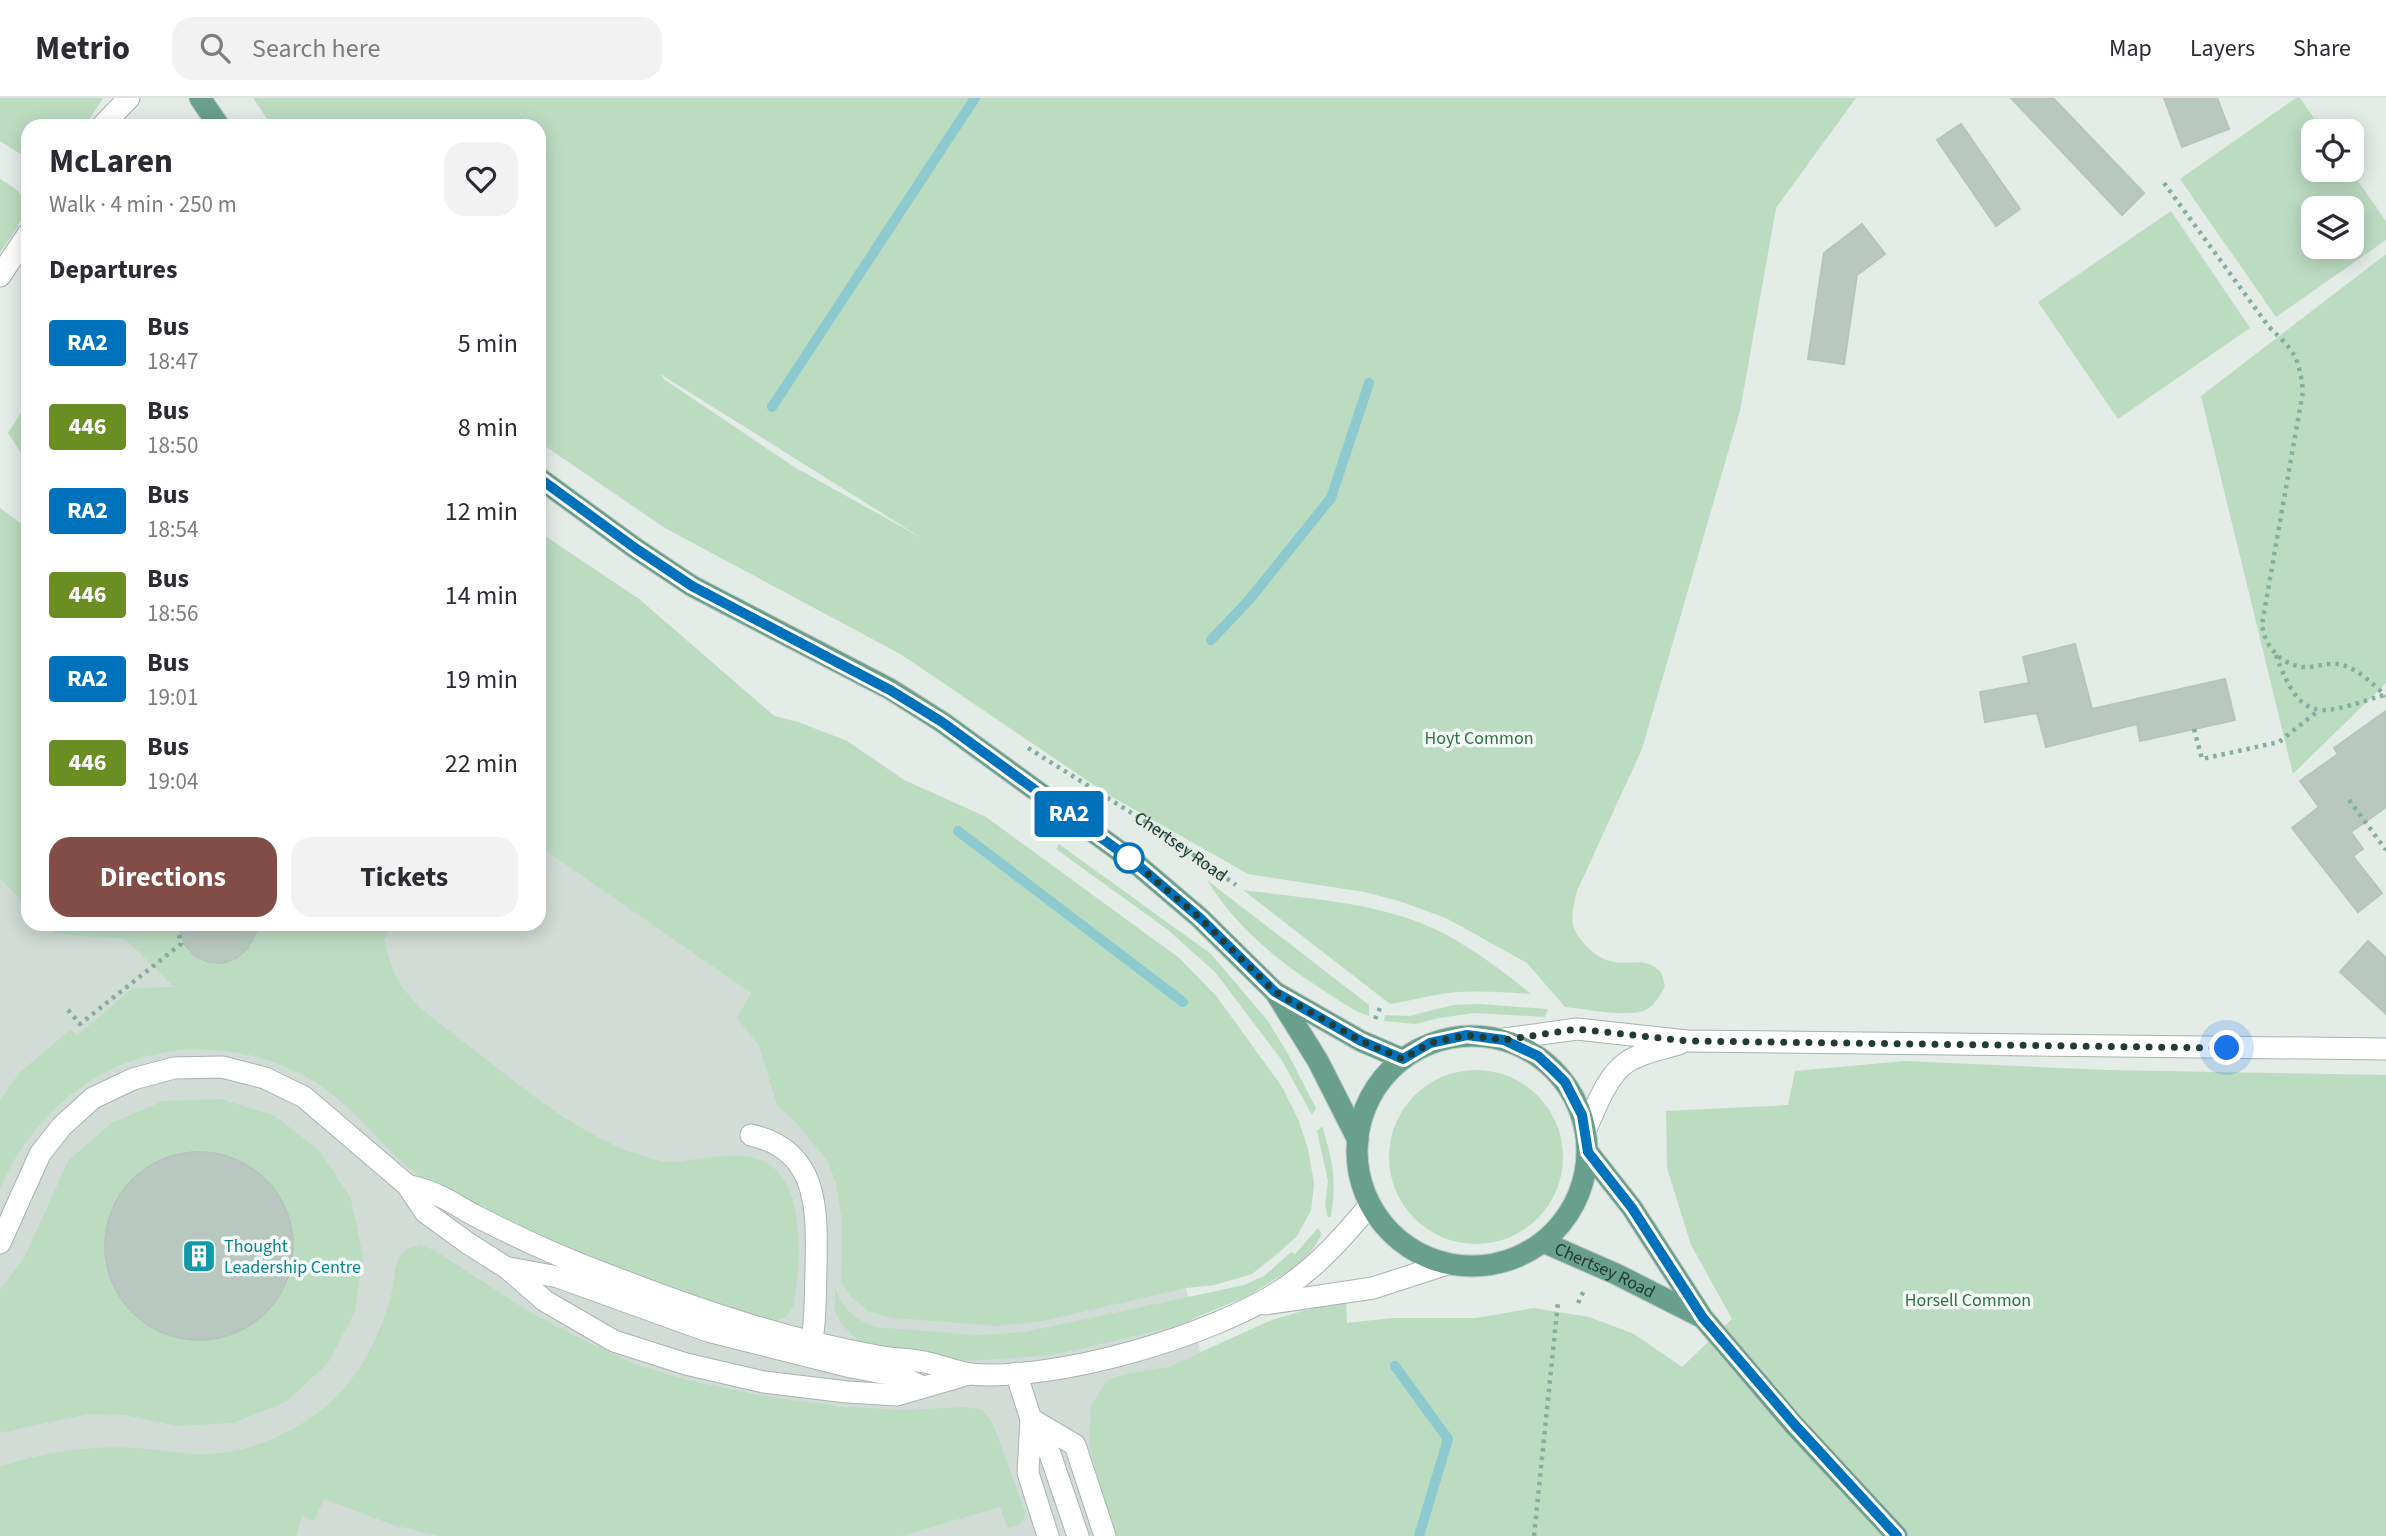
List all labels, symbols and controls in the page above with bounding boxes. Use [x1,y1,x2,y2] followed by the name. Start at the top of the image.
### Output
[172,17,662,80] search box
[35,25,130,72] text: Metrio
[196,29,234,67] icon: search
[252,30,380,67] text: Search here
[2109,31,2152,66] text: Map
[2190,31,2255,66] text: Layers
[2293,31,2351,66] text: Share
[2301,119,2364,259] map controls
[2301,119,2364,182] button: locate
[49,138,173,185] text: McLaren
[444,142,518,216] button: heart
[49,188,237,221] text: Walk · 4 min · 250 m
[2301,196,2364,259] button: layers
[49,251,177,288] text: Departures
[147,308,189,345] text: Bus
[67,325,108,360] text: RA2
[458,325,518,362] text: 5 min
[147,345,198,378] text: 18:47
[147,392,189,429] text: Bus
[68,409,107,444] text: 446
[458,409,518,446] text: 8 min
[147,429,198,462] text: 18:50
[147,476,189,513] text: Bus
[67,493,108,528] text: RA2
[445,493,518,530] text: 12 min
[147,513,198,546] text: 18:54
[147,560,189,597] text: Bus
[68,577,107,612] text: 446
[445,577,518,614] text: 14 min
[147,597,198,630] text: 18:56
[147,644,189,681] text: Bus
[67,661,108,696] text: RA2
[445,661,518,698] text: 19 min
[147,681,198,714] text: 19:01
[1425,726,1534,751] park label: Hoyt Common
[147,728,189,765] text: Bus
[68,745,107,780] text: 446
[445,745,518,782] text: 22 min
[147,765,198,798] text: 19:04
[1029,791,1109,837] line badge: RA2
[1049,796,1089,831] text: RA2
[1129,806,1232,888] street label: Chertsey Road
[49,837,277,917] button: Directions
[291,837,518,917] button: Tickets
[1114,843,1144,873] unlabelled marker
[2209,1030,2244,1065] your location
[224,1234,361,1280] place label: Thought Leadership Centre
[180,1237,218,1275] building icon: Thought Leadership Centre
[1550,1237,1659,1305] street label: Chertsey Road
[1905,1288,2031,1313] park label: Horsell Common

